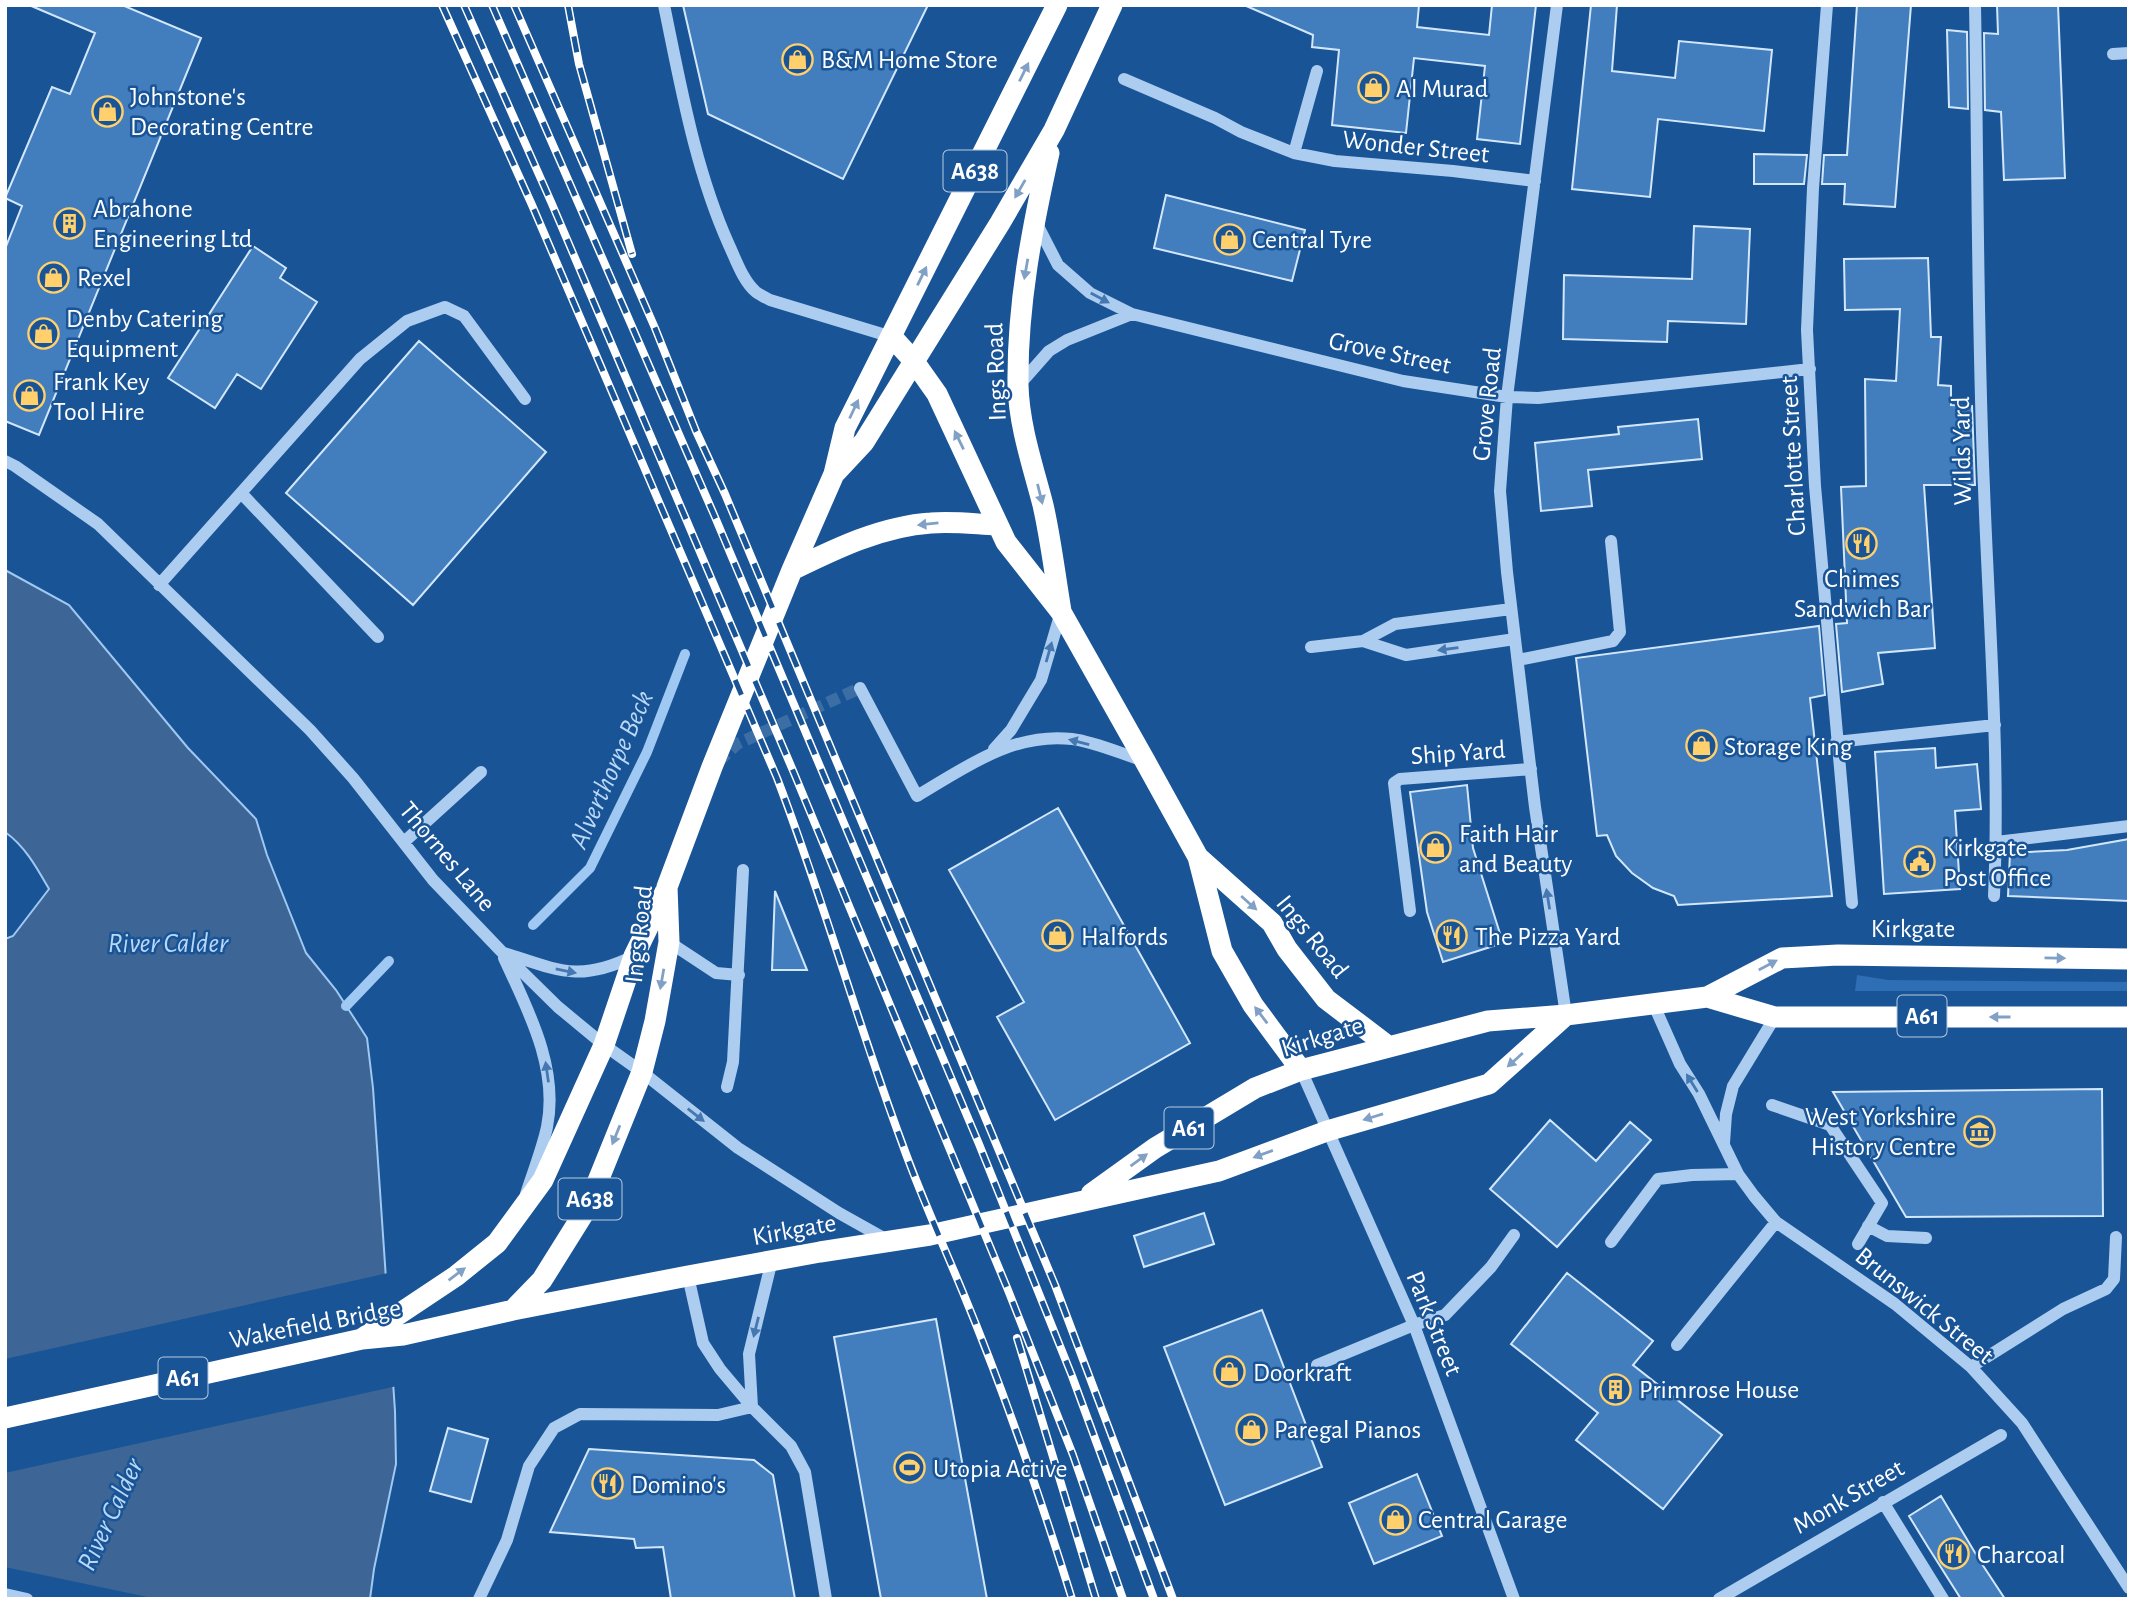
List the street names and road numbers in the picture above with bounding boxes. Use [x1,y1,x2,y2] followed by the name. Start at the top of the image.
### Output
[1341,126,1491,168] street label: Wonder Street
[944,150,1006,191] road number: A638
[981,322,1011,422] street label: Ings Road
[1326,327,1453,379] street label: Grove Street
[1468,346,1506,462] street label: Grove Road
[1776,375,1810,537] street label: Charlotte Street
[1948,396,1976,506] street label: Wilds Yard
[1410,737,1506,769] street label: Ship Yard
[394,797,500,916] street label: Thornes Lane
[621,884,657,984] street label: Ings Road
[1271,890,1353,983] street label: Ings Road
[1871,916,1955,942] street label: Kirkgate
[1898,996,1946,1036] road number: A61
[1278,1012,1367,1062] street label: Kirkgate
[1164,1108,1214,1148] road number: A61
[558,1178,622,1219] road number: A638
[750,1210,838,1250] street label: Kirkgate
[1850,1242,1998,1369] street label: Brunswick Street
[1401,1267,1467,1379] street label: Park Street
[227,1295,403,1353] street label: Wakefield Bridge
[158,1358,208,1398] road number: A61
[1789,1455,1908,1539] street label: Monk Street

